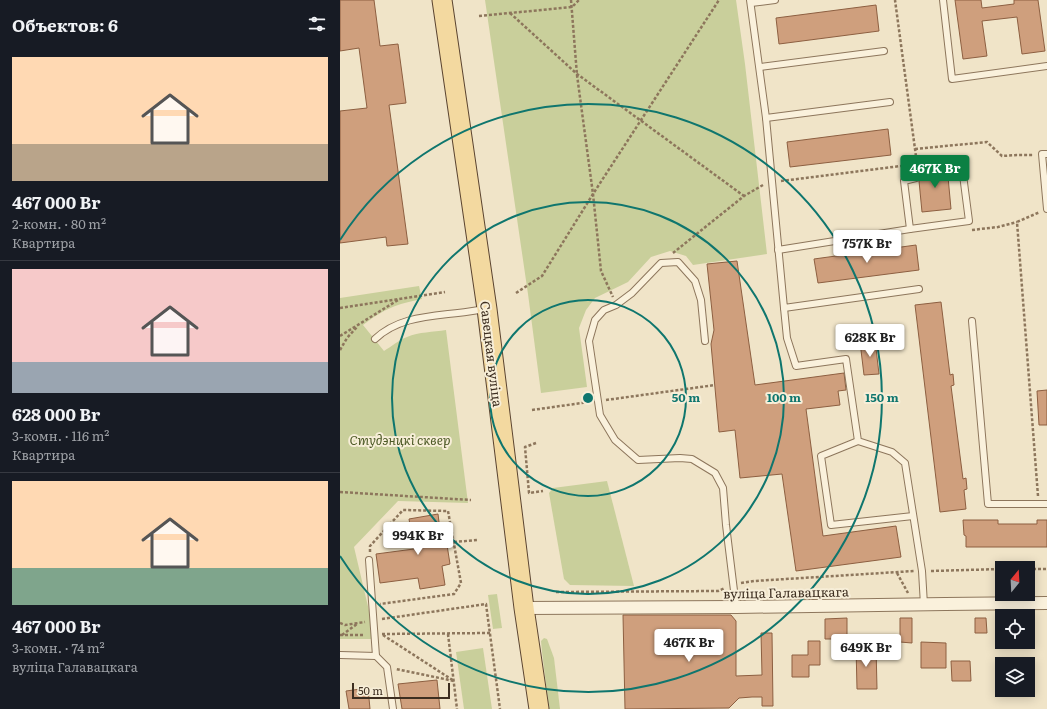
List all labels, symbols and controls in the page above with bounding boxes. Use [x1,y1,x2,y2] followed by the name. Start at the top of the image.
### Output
[12,12,118,37] text: Объектов: 6
[306,13,328,35] icon: filters
[134,83,206,155] icon: home
[898,155,972,189] pin: 467K Br
[909,158,961,177] text: 467K Br
[12,189,101,214] text: 467 000 Br
[12,214,106,233] text: 2-комн. · 80 m²
[830,230,904,264] pin: 757K Br
[12,233,75,252] text: Квартира
[842,233,892,252] text: 757K Br
[134,295,206,367] icon: home
[476,300,508,408] street label: Савецкая вуліца
[833,324,907,358] pin: 628K Br
[844,327,896,346] text: 628K Br
[672,388,700,406] text: 50 m
[767,388,801,406] text: 100 m
[865,388,899,406] text: 150 m
[581,391,595,405] centre of rings
[12,401,100,426] text: 628 000 Br
[12,426,109,445] text: 3-комн. · 116 m²
[350,430,450,449] park label: Студэнцкі сквер
[12,445,75,464] text: Квартира
[134,507,206,579] icon: home
[381,522,455,556] pin: 994K Br
[392,525,444,544] text: 994K Br
[995,561,1035,601] north arrow
[995,561,1035,697] map controls
[723,581,849,603] street label: вуліца Галавацкага
[995,609,1035,649] button: locate
[12,613,101,638] text: 467 000 Br
[652,629,726,663] pin: 467K Br
[663,632,715,651] text: 467K Br
[829,634,903,668] pin: 649K Br
[840,637,892,656] text: 649K Br
[12,638,105,657] text: 3-комн. · 74 m²
[12,657,138,676] text: вуліца Галавацкага
[995,657,1035,697] button: layers
[352,681,450,700] scale bar
[358,682,383,698] text: 50 m

